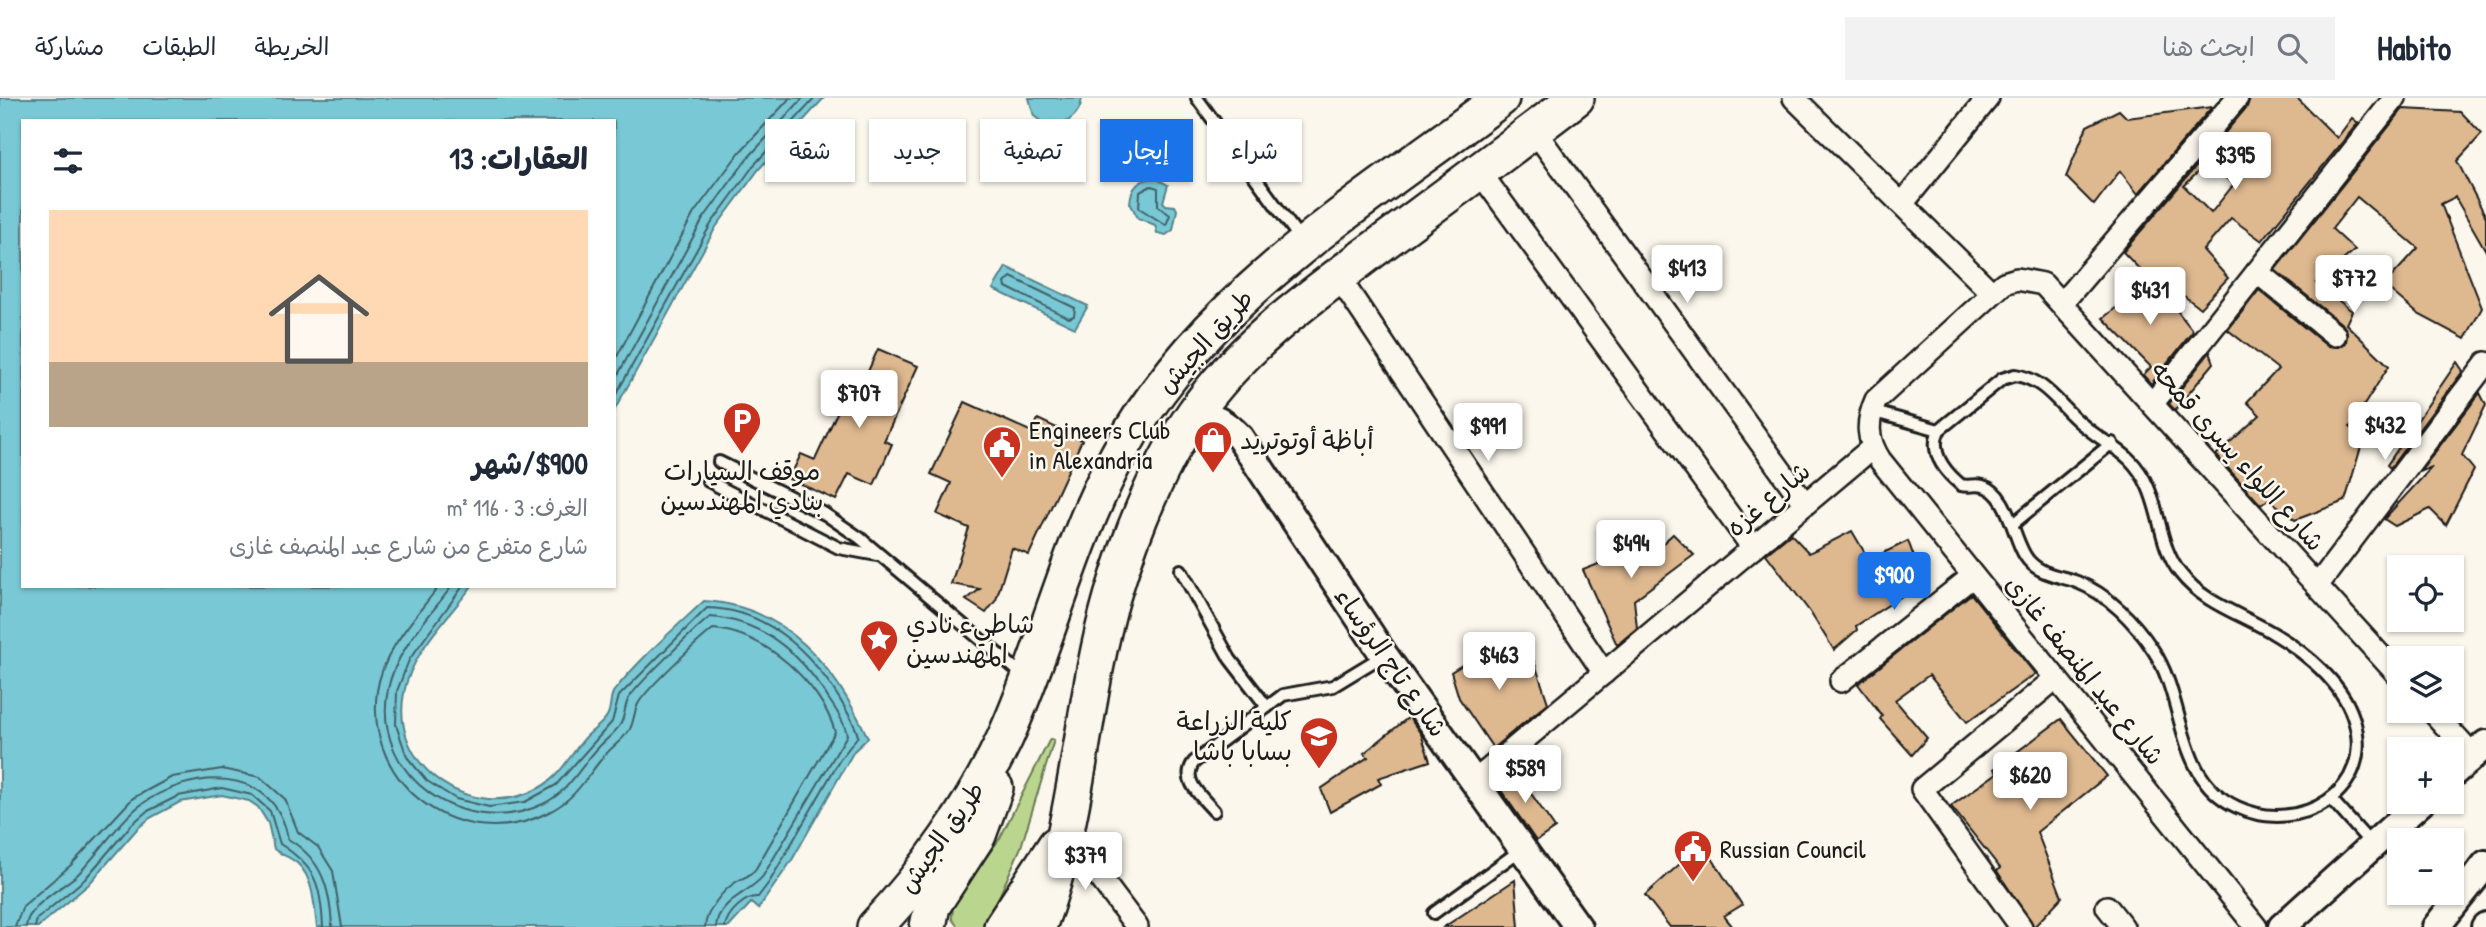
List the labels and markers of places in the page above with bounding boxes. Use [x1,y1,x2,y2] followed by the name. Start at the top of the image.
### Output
[2194,132,2276,192] pin: $395
[1646,246,1728,305] pin: $413
[2313,256,2395,315] pin: $772
[2109,268,2191,327] pin: $431
[818,370,900,430] pin: $707
[721,400,763,455] parking icon: موقف السيارات بنادي المهندسين
[2344,402,2426,462] pin: $432
[1447,404,1529,463] pin: $991
[1029,412,1170,477] place label: Engineers Club in Alexandria
[1192,419,1234,474] shop icon: أباظة أوتوتريد
[1240,422,1374,457] place label: أباظة أوتوتريد
[981,424,1023,479] public building icon: Engineers Club in Alexandria
[660,453,824,520] place label: موقف السيارات بنادي المهندسين
[1590,520,1672,580] pin: $494
[1853,552,1935,612] pin: $900
[906,606,1034,671] place label: شاطيء نادي المهندسين
[858,618,900,673] place icon: شاطيء نادي المهندسين
[1458,632,1540,692] pin: $463
[1176,703,1292,768] place label: كلية الزراعة بسابا باشا
[1298,715,1340,770] school or university icon: كلية الزراعة بسابا باشا
[1484,746,1566,805] pin: $589
[1989,752,2071,812] pin: $620
[1672,828,1714,883] public building icon: Russian Council
[1720,831,1866,866] place label: Russian Council
[1044,832,1126,892] pin: $379

